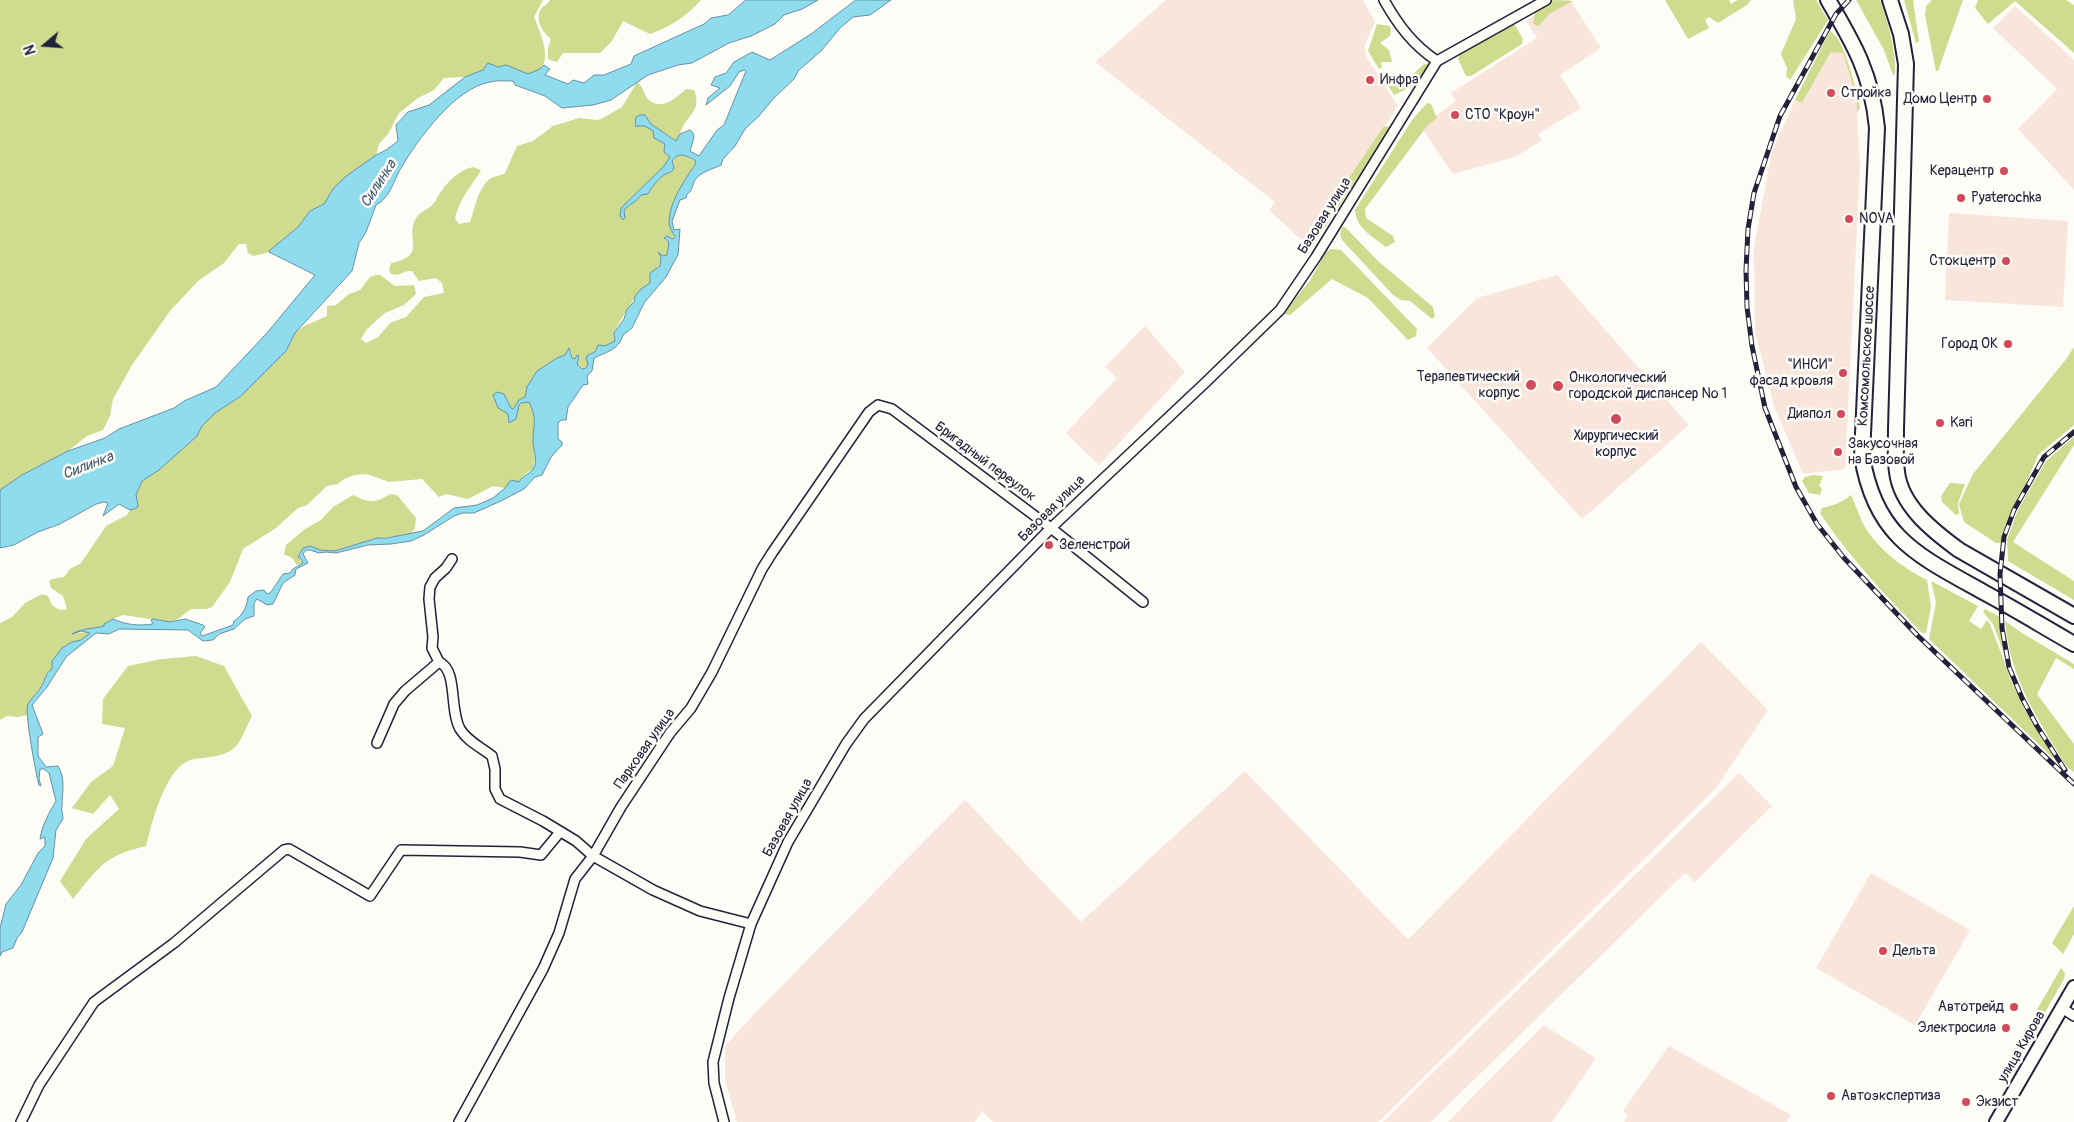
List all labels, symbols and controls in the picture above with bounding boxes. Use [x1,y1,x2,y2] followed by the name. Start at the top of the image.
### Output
[20,20,70,70] north arrow
[21,43,40,57] text: N
[1380,72,1418,88] place label: Инфра
[1364,74,1376,86] marker: Инфра
[1841,85,1891,101] place label: Стройка
[1825,87,1837,99] marker: Стройка
[1904,91,1977,107] place label: Домо Центр
[1981,93,1993,105] marker: Домо Центр
[1465,107,1540,123] place label: СТО "Кроун"
[1449,109,1461,121] marker: СТО "Кроун"
[357,157,401,211] water label: Силинка
[1930,163,1994,179] place label: Керацентр
[1998,165,2010,177] marker: Керацентр
[1295,175,1355,257] street label: Базовая улица
[1971,190,2042,206] place label: Pyaterochka
[1955,192,1967,204] marker: Pyaterochka
[1859,211,1894,227] place label: NOVA
[1843,213,1855,225] marker: NOVA
[1929,253,1996,269] place label: Стокцентр
[2000,255,2012,267] marker: Стокцентр
[1855,285,1879,427] street label: Комсомольское шоссе
[1941,336,1998,352] place label: Город ОК
[2002,338,2014,350] marker: Город ОК
[1749,357,1833,390] place label: "ИНСИ" фасад кровля
[1837,367,1849,379] marker: "ИНСИ" фасад кровля
[1417,369,1520,402] place label: Терапевтический корпус
[1569,370,1727,402] place label: Онкологический городской диспансер № 1
[1524,378,1538,392] marker: Терапевтический корпус
[1551,379,1565,393] marker: Онкологический городской диспансер № 1
[1788,406,1831,422] place label: Диапол
[1835,408,1847,420] marker: Диапол
[1609,412,1623,426] marker: Хирургический корпус
[1950,415,1972,431] place label: Kari
[1934,417,1946,429] marker: Kari
[931,418,1039,506] street label: Бригадный переулок
[1573,428,1659,461] place label: Хирургический корпус
[1848,436,1918,468] place label: Закусочная на Базовой
[1832,446,1844,458] marker: Закусочная на Базовой
[60,448,116,484] water label: Силинка
[1015,472,1089,546] street label: Базовая улица
[1059,537,1130,553] place label: Зеленстрой
[1043,539,1055,551] marker: Зеленстрой
[611,706,679,792] street label: Парковая улица
[760,776,816,860] street label: Базовая улица
[1893,943,1936,959] place label: Дельта
[1877,945,1889,957] marker: Дельта
[1938,999,2004,1015] place label: Автотрейд
[2008,1001,2020,1013] marker: Автотрейд
[1995,1008,2049,1086] street label: улица Кирова
[1918,1020,1996,1036] place label: Электросила
[2000,1022,2012,1034] marker: Электросила
[1841,1088,1940,1104] place label: Автоэкспертиза
[1825,1090,1837,1102] marker: Автоэкспертиза
[1976,1094,2018,1110] place label: Экзист
[1960,1096,1972,1108] marker: Экзист

